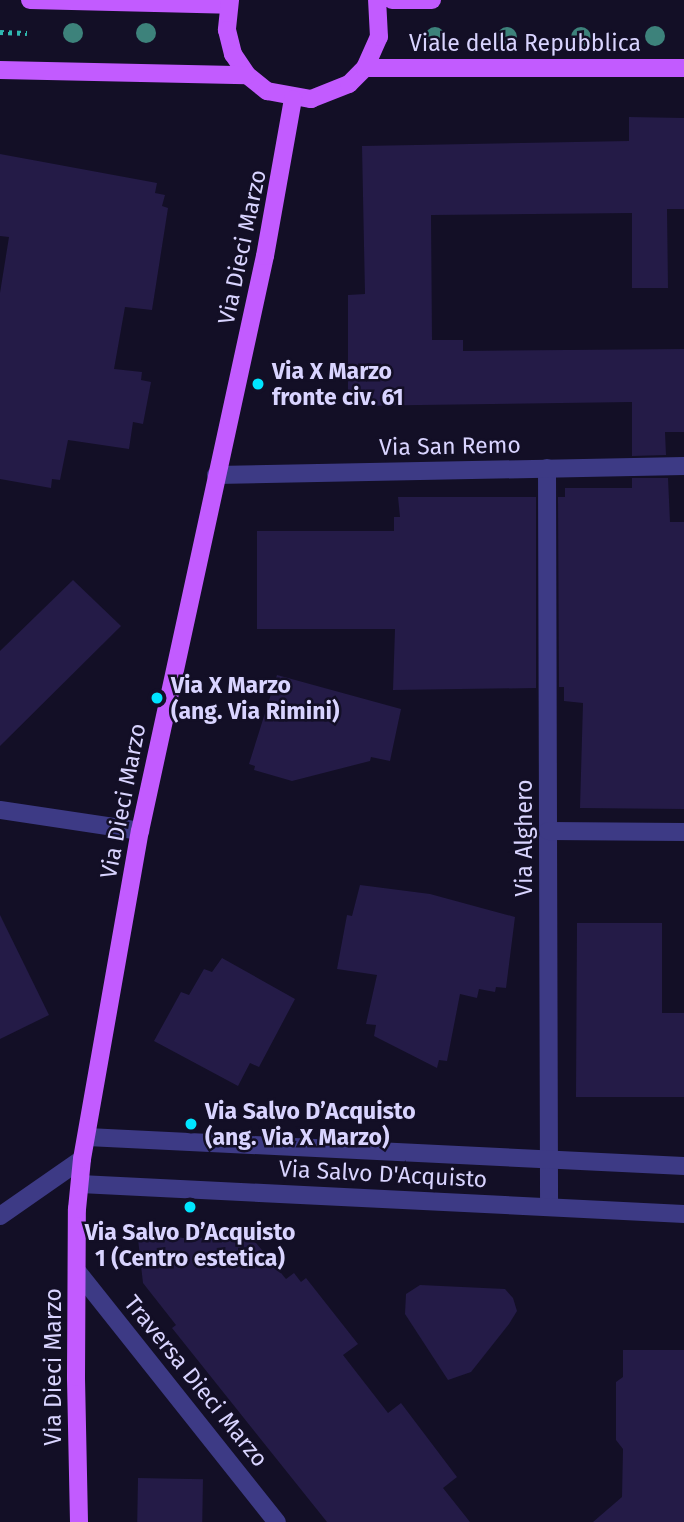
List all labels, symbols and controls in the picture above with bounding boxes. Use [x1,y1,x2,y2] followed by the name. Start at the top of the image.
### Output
[409,29,641,57] street label: Viale della Repubblica
[212,167,272,327] street label: Via Dieci Marzo
[272,357,404,411] place label: Via X Marzo fronte civ. 61
[250,376,266,392] marker: Via X Marzo fronte civ. 61
[379,431,521,461] street label: Via San Remo
[171,671,339,725] place label: Via X Marzo (ang. Via Rimini)
[149,690,165,706] marker: Via X Marzo (ang. Via Rimini)
[94,721,152,881] street label: Via Dieci Marzo
[510,779,538,897] street label: Via Alghero
[205,1097,416,1151] place label: Via Salvo D’Acquisto (ang. Via X Marzo)
[183,1116,199,1132] marker: Via Salvo D’Acquisto (ang. Via X Marzo)
[278,1155,488,1193] street label: Via Salvo D'Acquisto
[182,1199,198,1215] marker: Via Salvo D’Acquisto 1 (Centro estetica)
[85,1218,295,1272] place label: Via Salvo D’Acquisto 1 (Centro estetica)
[39,1288,67,1446] street label: Via Dieci Marzo
[118,1290,274,1472] street label: Traversa Dieci Marzo

